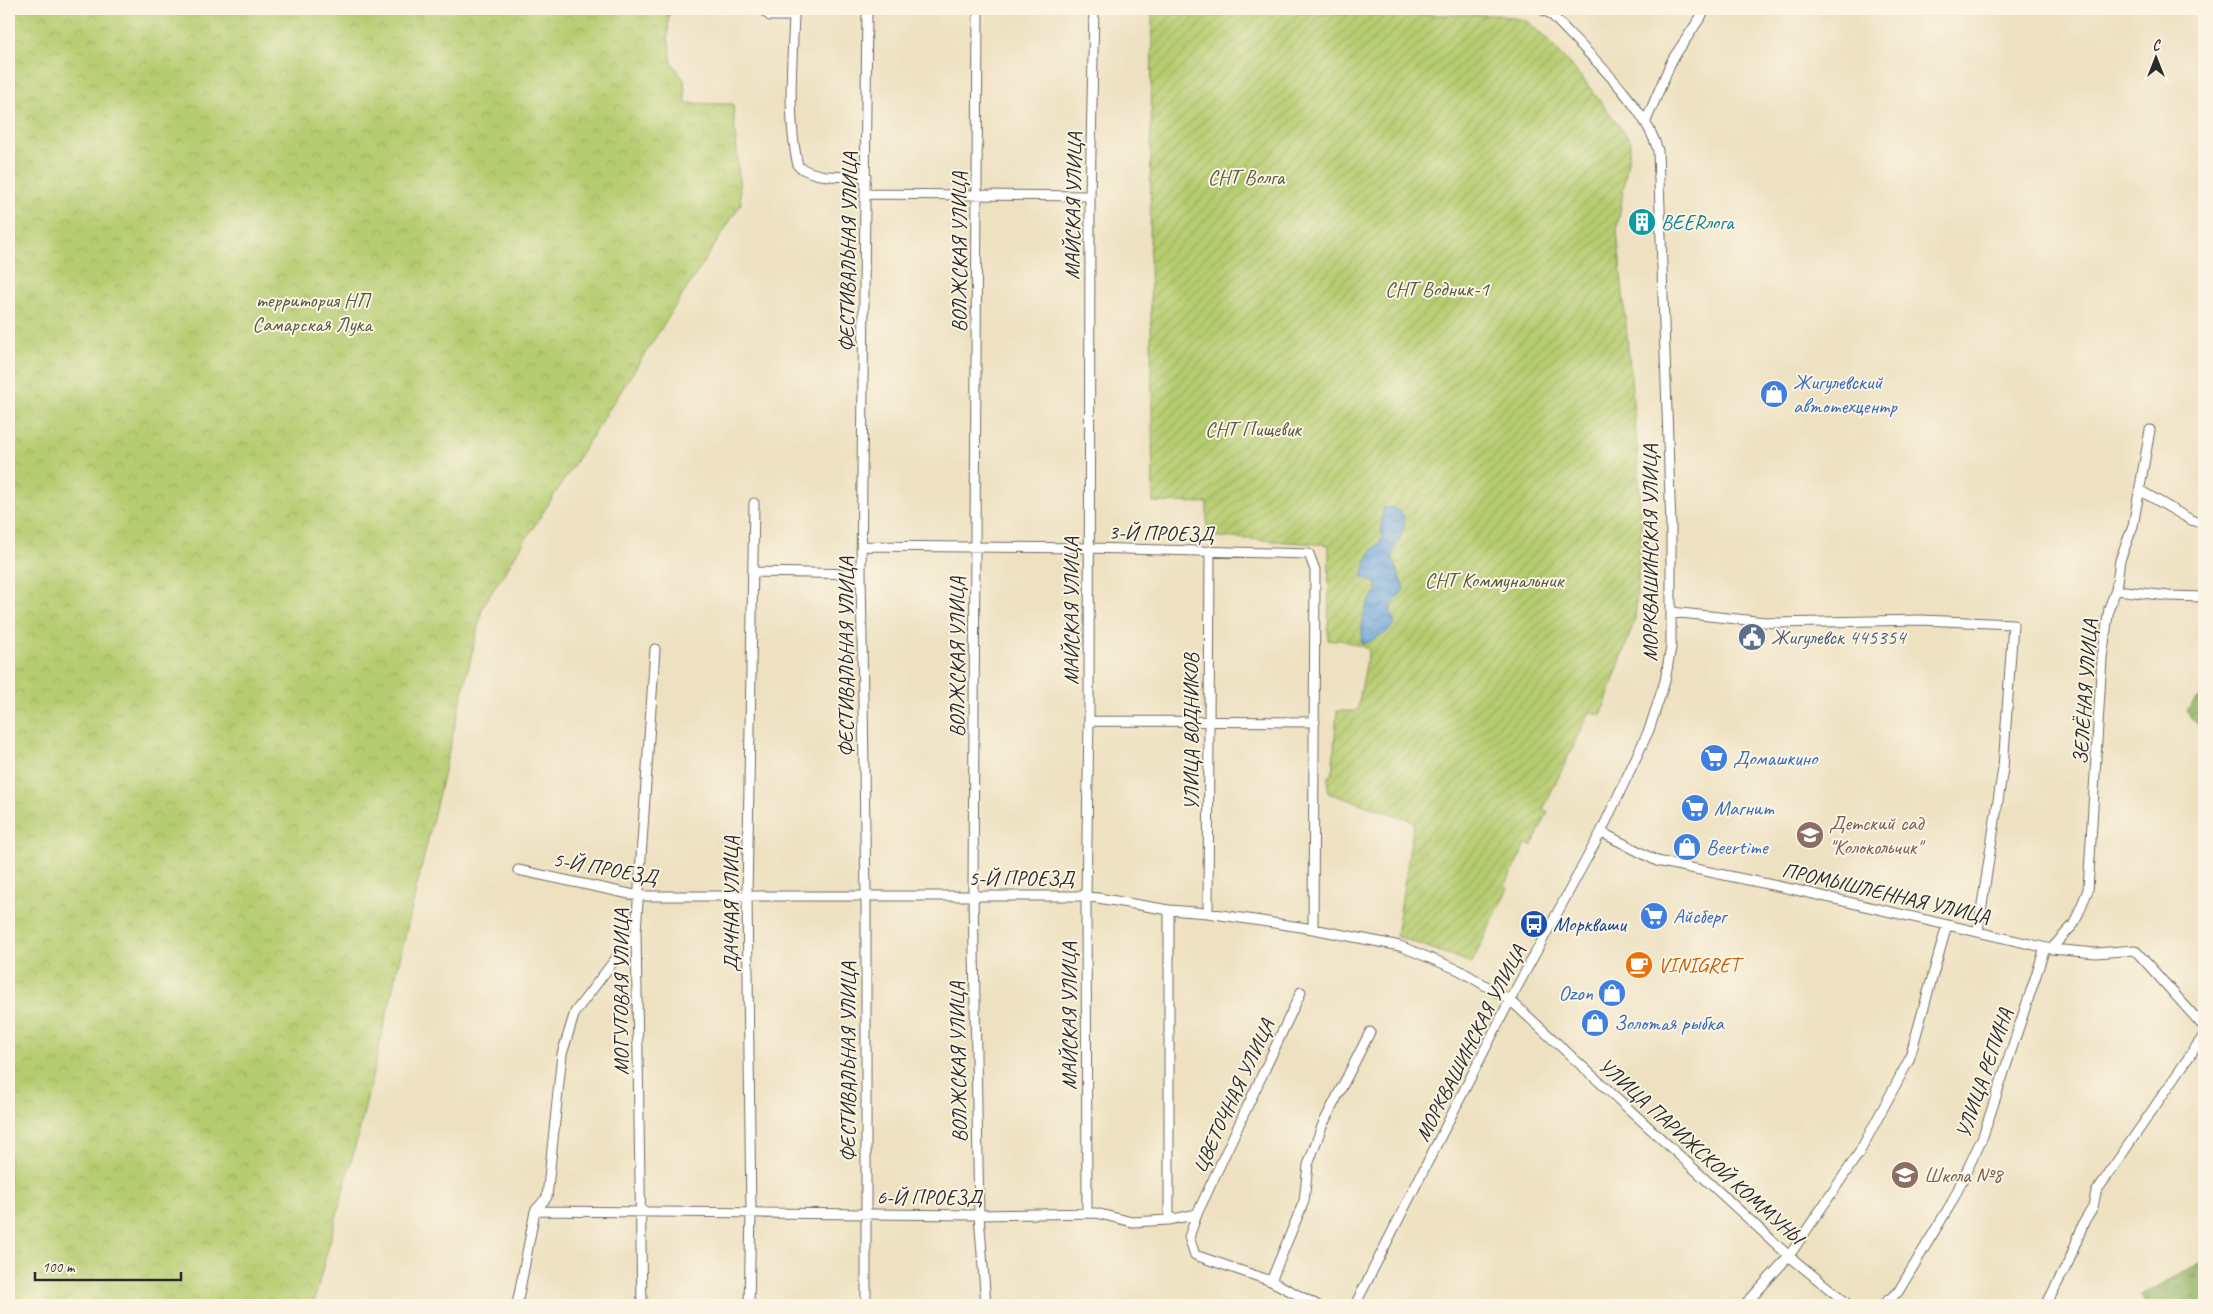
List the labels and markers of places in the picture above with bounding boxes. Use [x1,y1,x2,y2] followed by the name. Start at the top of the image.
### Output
[1627,207,1657,237] building icon: BEERлога
[1661,209,1735,235] place label: BEERлога
[1793,369,1898,419] place label: Жигулевский автотехцентр
[1759,379,1789,409] shop icon: Жигулевский автотехцентр
[1737,622,1767,652] public building icon: Жигулевск 445354
[1771,624,1908,650] place label: Жигулевск 445354
[1699,743,1729,773] supermarket icon: Домашкино
[1733,745,1819,771] place label: Домашкино
[1680,793,1710,823] supermarket icon: Магнит
[1714,795,1775,821] place label: Магнит
[1829,810,1926,860] place label: Детский сад "Колокольчик"
[1795,820,1825,850] school or university icon: Детский сад "Колокольчик"
[1672,832,1702,862] shop icon: Beertime
[1706,834,1770,860] place label: Beertime
[1639,901,1669,931] supermarket icon: Айсберг
[1673,903,1729,929] place label: Айсберг
[1519,909,1549,939] bus stop icon: Моркваши
[1553,911,1628,937] place label: Моркваши
[1624,950,1654,980] cafe icon: VINIGRET
[1658,952,1745,978] place label: VINIGRET
[1597,978,1627,1008] shop icon: Ozon
[1558,980,1594,1006] place label: Ozon
[1580,1008,1610,1038] shop icon: Золотая рыбка
[1614,1010,1725,1036] place label: Золотая рыбка
[1890,1160,1920,1190] school or university icon: Школа №8
[1924,1162,2005,1188] place label: Школа №8

